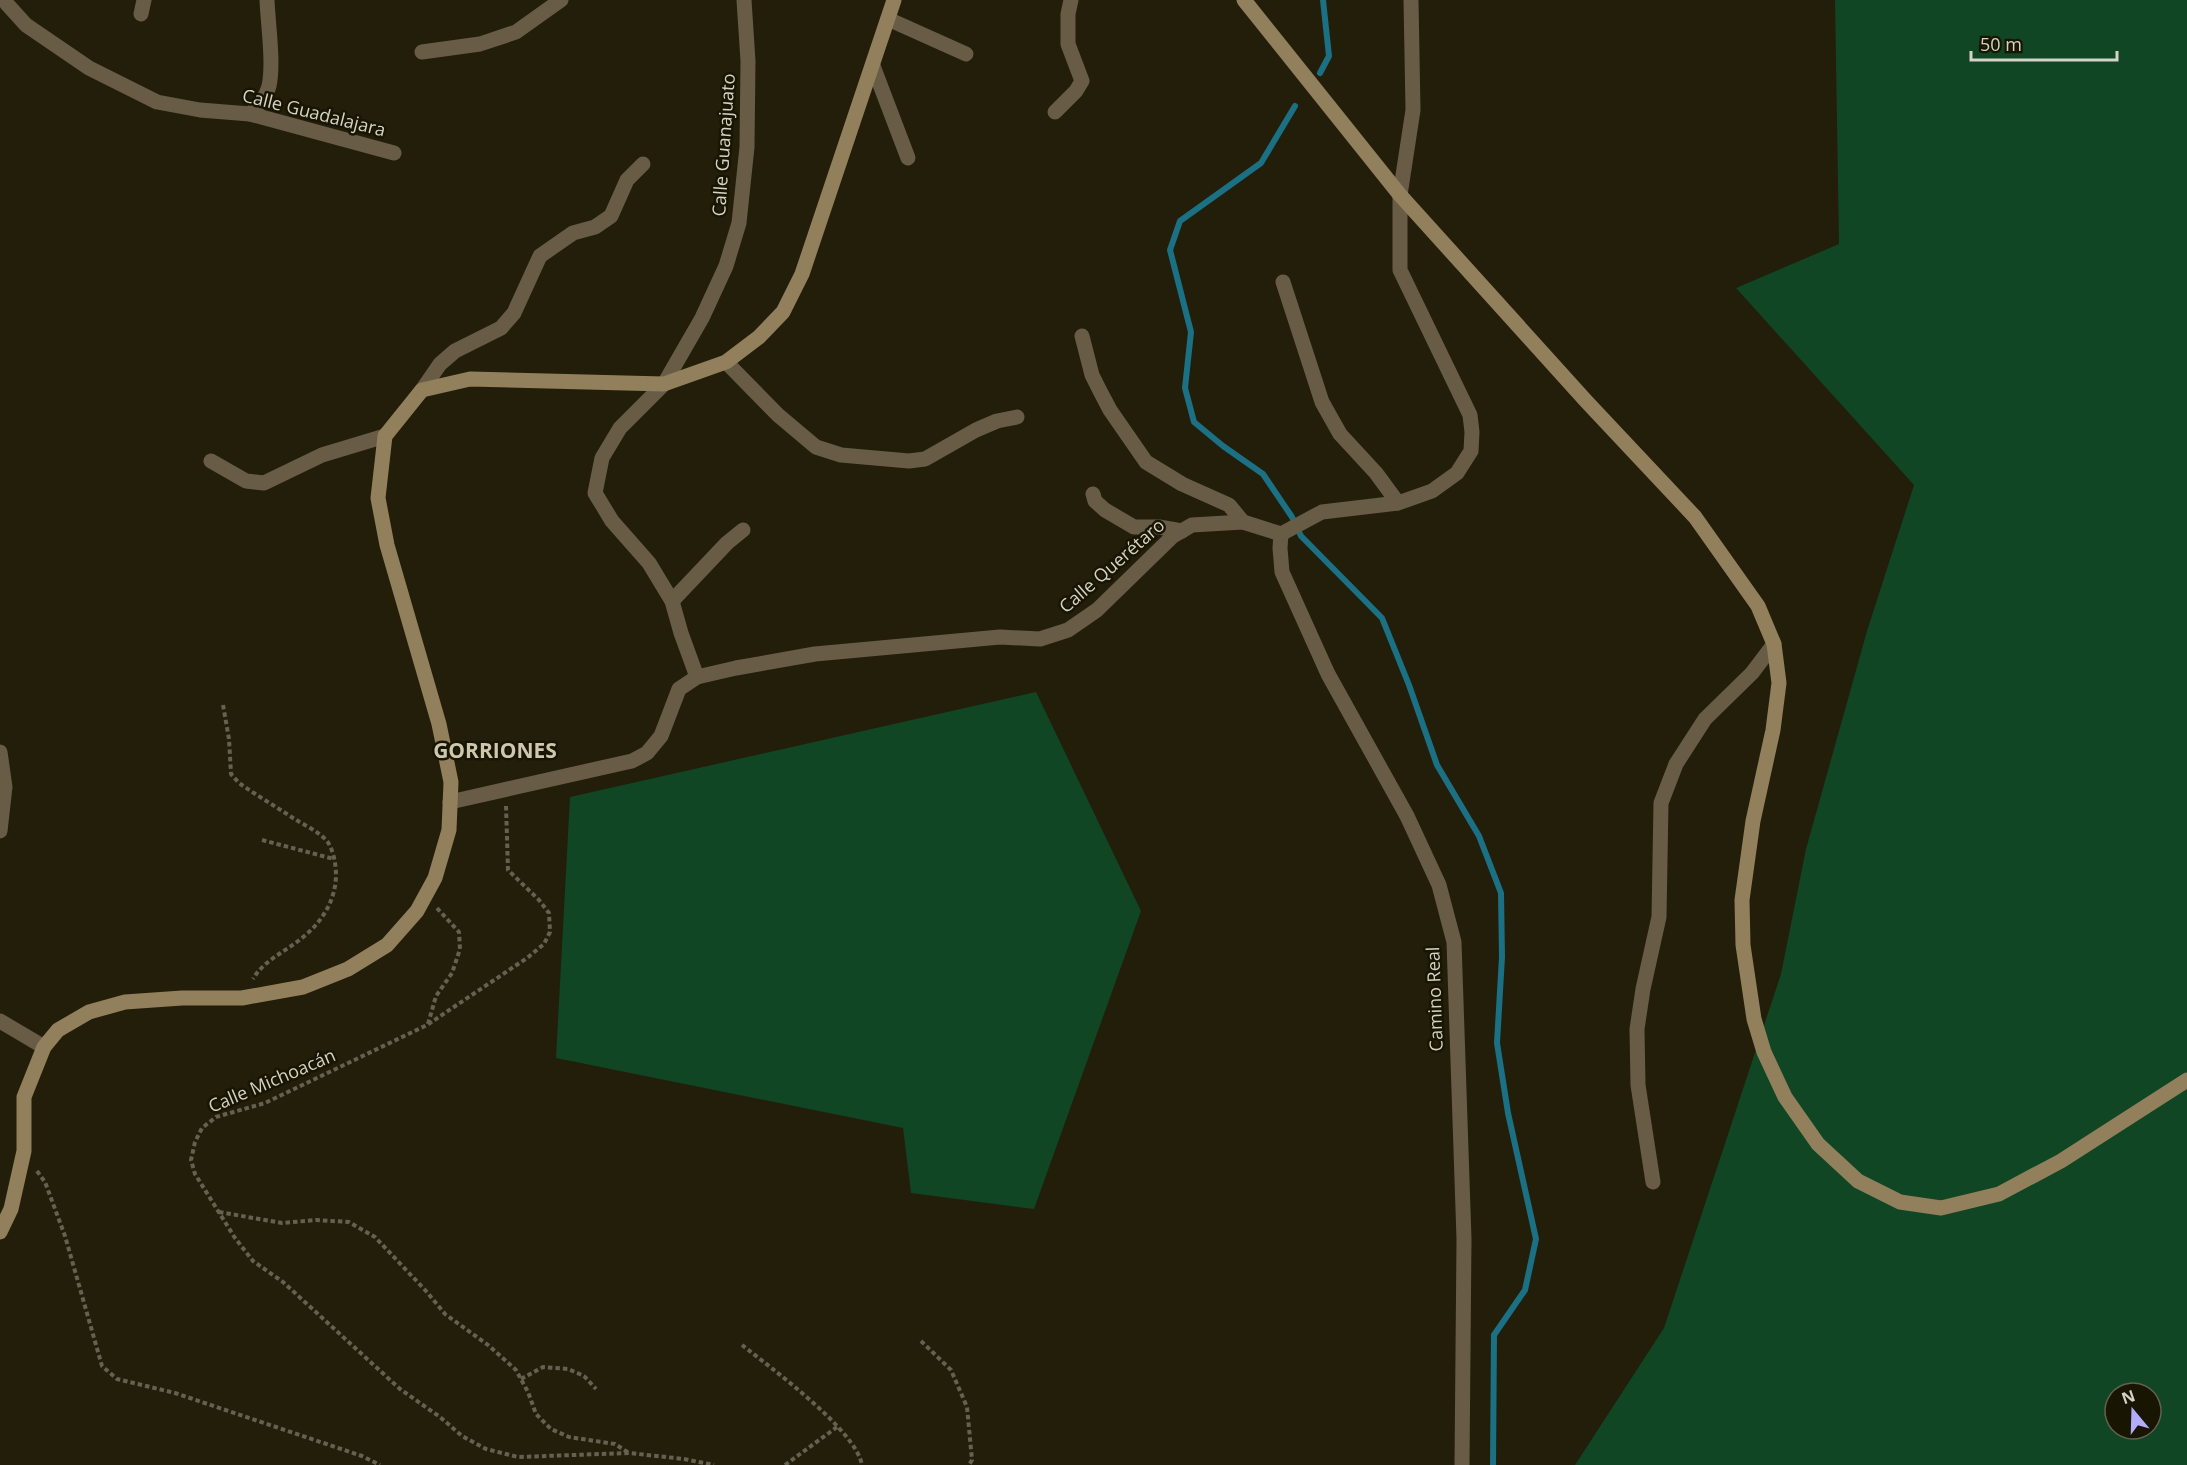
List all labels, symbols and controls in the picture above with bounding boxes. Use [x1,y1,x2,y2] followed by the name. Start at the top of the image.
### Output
[1971,24,2116,62] scale bar
[1980,32,2022,56] text: 50 m
[706,73,740,217] street label: Calle Guanajuato
[240,83,388,141] street label: Calle Guadalajara
[1053,513,1169,618] street label: Calle Querétaro
[433,736,557,764] district label: GORRIONES
[1420,946,1448,1052] street label: Camino Real
[204,1042,339,1118] street label: Calle Michoacán
[2103,1381,2163,1441] north arrow
[2118,1384,2138,1409] text: N

